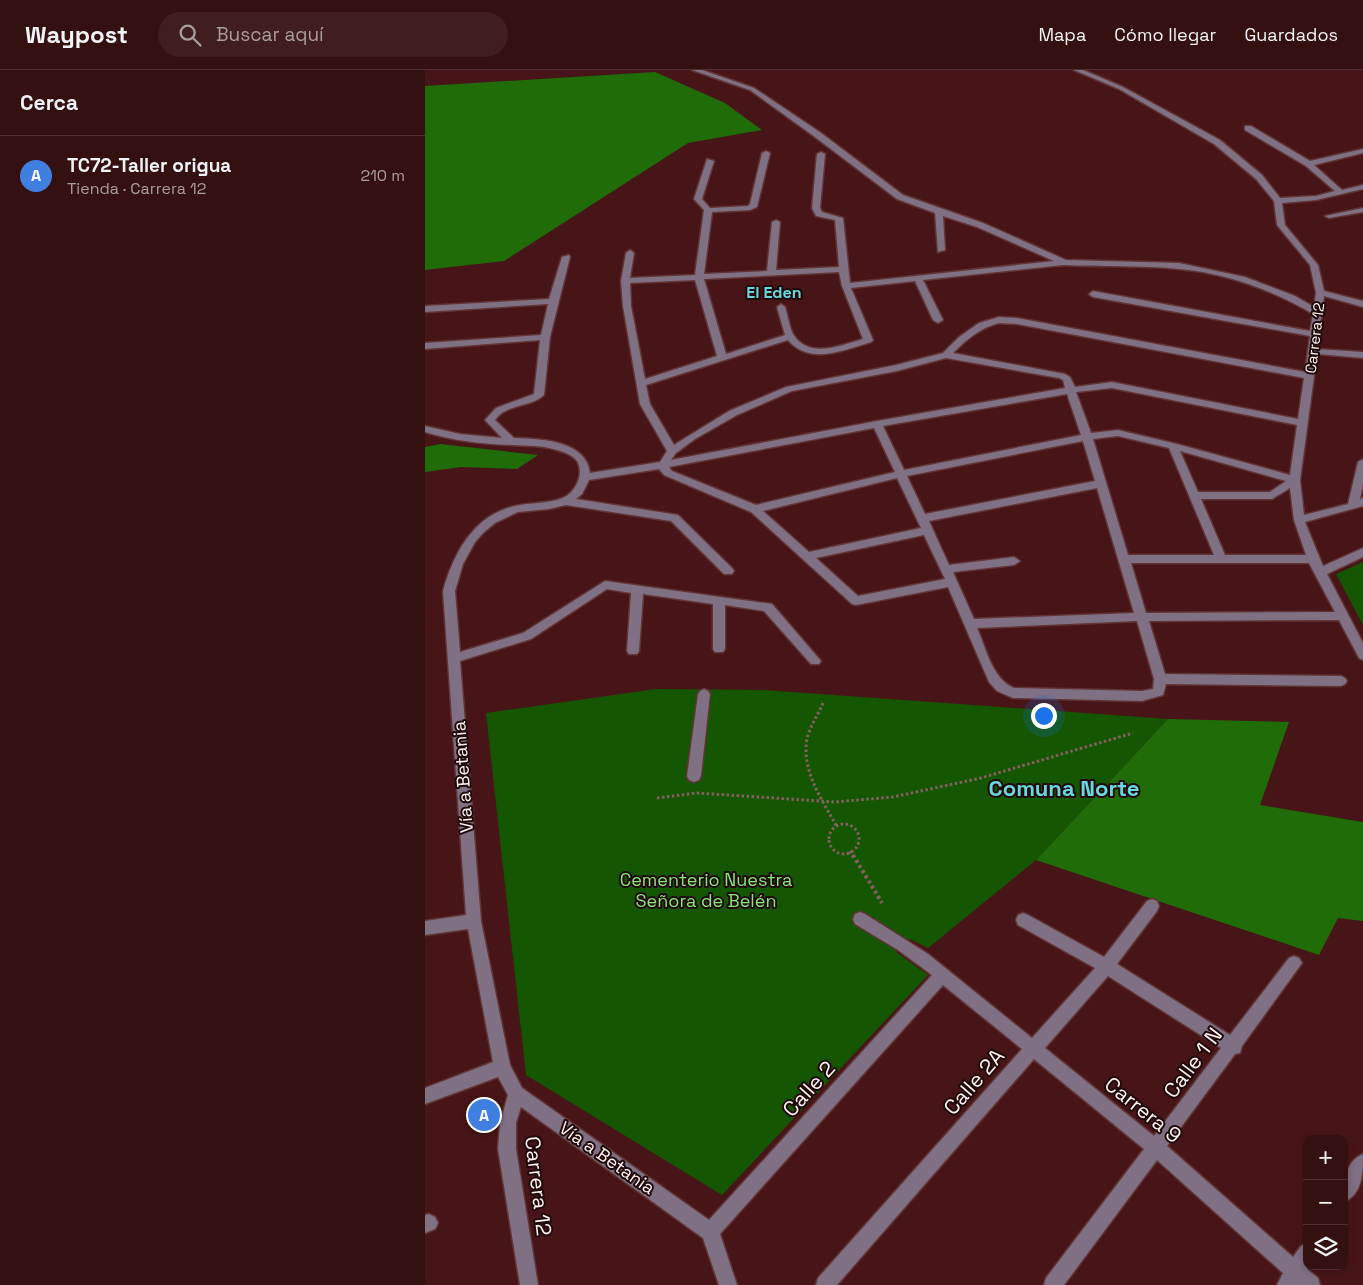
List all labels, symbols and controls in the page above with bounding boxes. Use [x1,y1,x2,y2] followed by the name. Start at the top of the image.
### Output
[158,12,508,57] search box
[25,19,128,50] text: Waypost
[176,21,204,49] icon: search
[216,22,324,47] text: Buscar aquí
[1038,23,1086,46] text: Mapa
[1114,23,1216,46] text: Cómo llegar
[1244,23,1338,46] text: Guardados
[20,89,78,116] text: Cerca
[67,153,231,178] text: TC72-Taller origua
[31,165,41,186] text: A
[361,165,405,186] text: 210 m
[67,178,206,199] text: Tienda · Carrera 12
[746,282,802,303] district label: El Eden
[1301,301,1328,375] street label: Carrera 12
[1031,703,1057,729] your location
[447,720,478,834] street label: Vía a Betania
[989,774,1139,802] district label: Comuna Norte
[620,868,792,912] park label: Cementerio Nuestra Señora de Belén
[1157,1022,1228,1103] street label: Calle 1 N
[937,1043,1010,1121] street label: Calle 2A
[776,1055,841,1122] street label: Calle 2
[1099,1070,1187,1149] street label: Carrera 9
[468,1096,500,1134] pin: A
[555,1116,660,1199] street label: Vía a Betania
[519,1135,558,1237] street label: Carrera 12
[1303,1135,1348,1270] map controls
[1303,1135,1348,1180] button: +
[1303,1180,1348,1225] button: −
[1303,1225,1348,1270] button: layers

